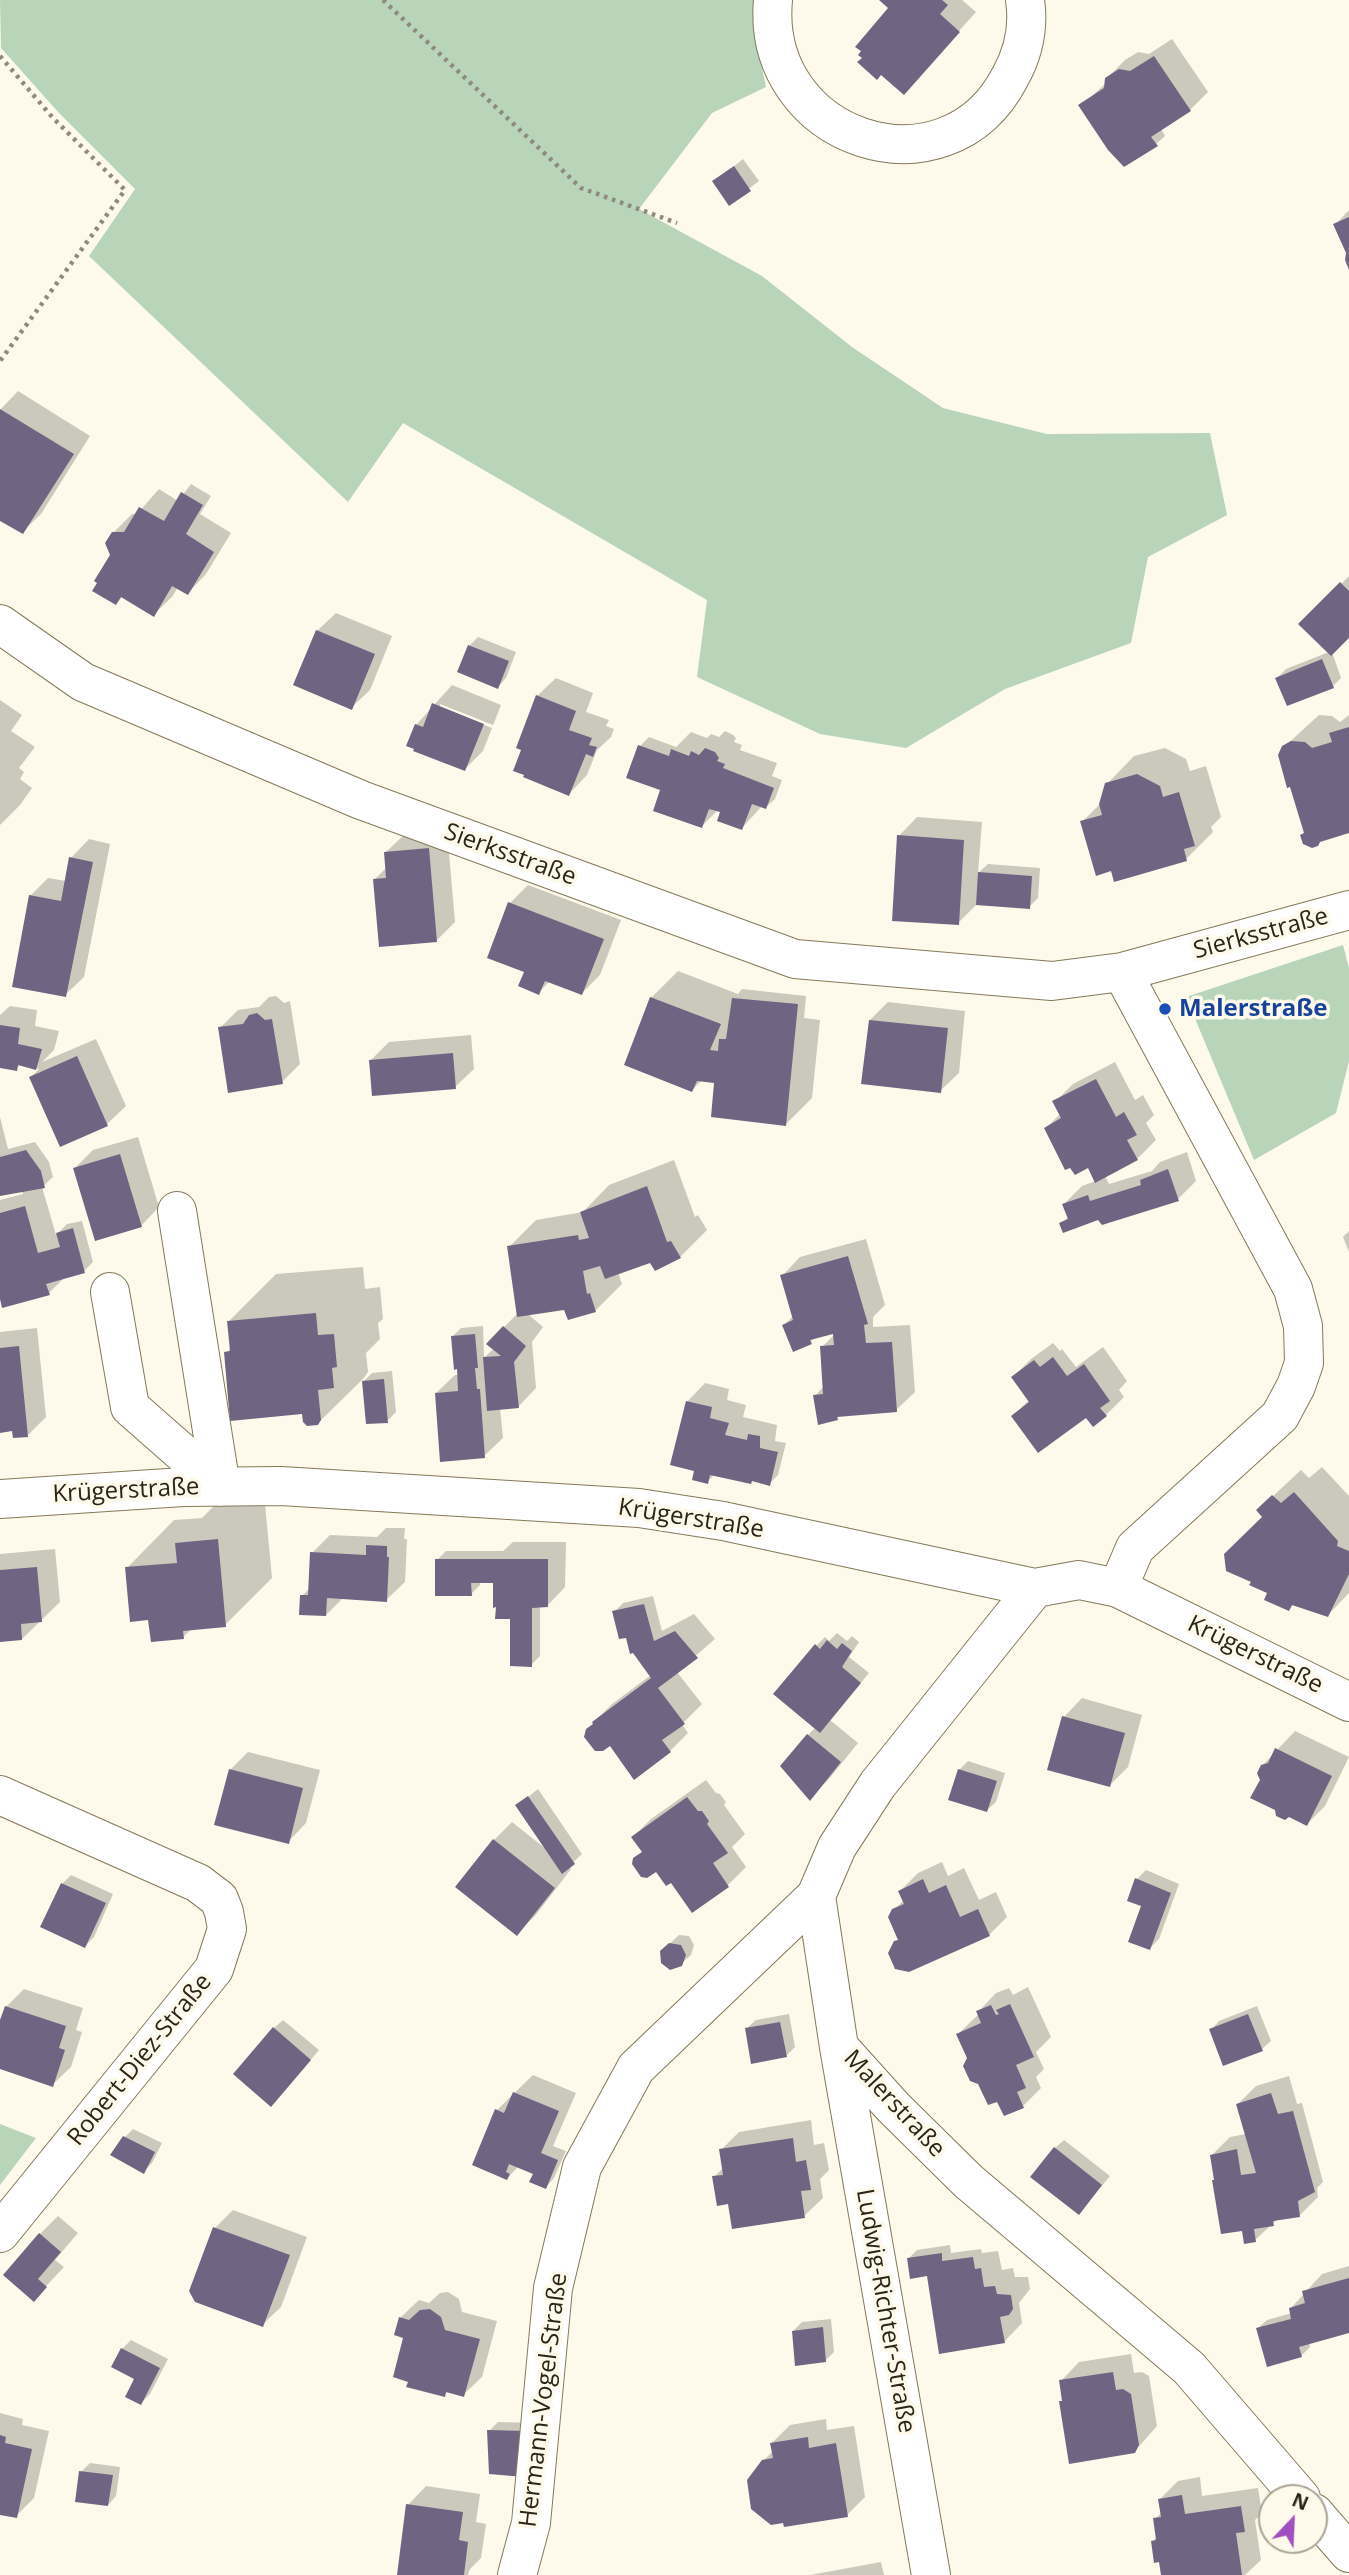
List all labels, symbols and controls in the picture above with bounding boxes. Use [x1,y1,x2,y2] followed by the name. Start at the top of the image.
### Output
[440,818,580,892] street label: Sierksstraße
[1191,902,1331,966] street label: Sierksstraße
[1179,995,1328,1023] place label: Malerstraße
[1157,1001,1173,1017] marker: Malerstraße
[52,1473,200,1509] street label: Krügerstraße
[616,1493,766,1545] street label: Krügerstraße
[1183,1610,1327,1700] street label: Krügerstraße
[62,1968,218,2152] street label: Robert-Diez-Straße
[837,2045,951,2163] street label: Malerstraße
[849,2187,921,2435] street label: Ludwig-Richter-Straße
[514,2271,574,2529] street label: Hermann-Vogel-Straße
[1258,2484,1328,2554] north arrow
[1288,2487,1313,2516] text: N

